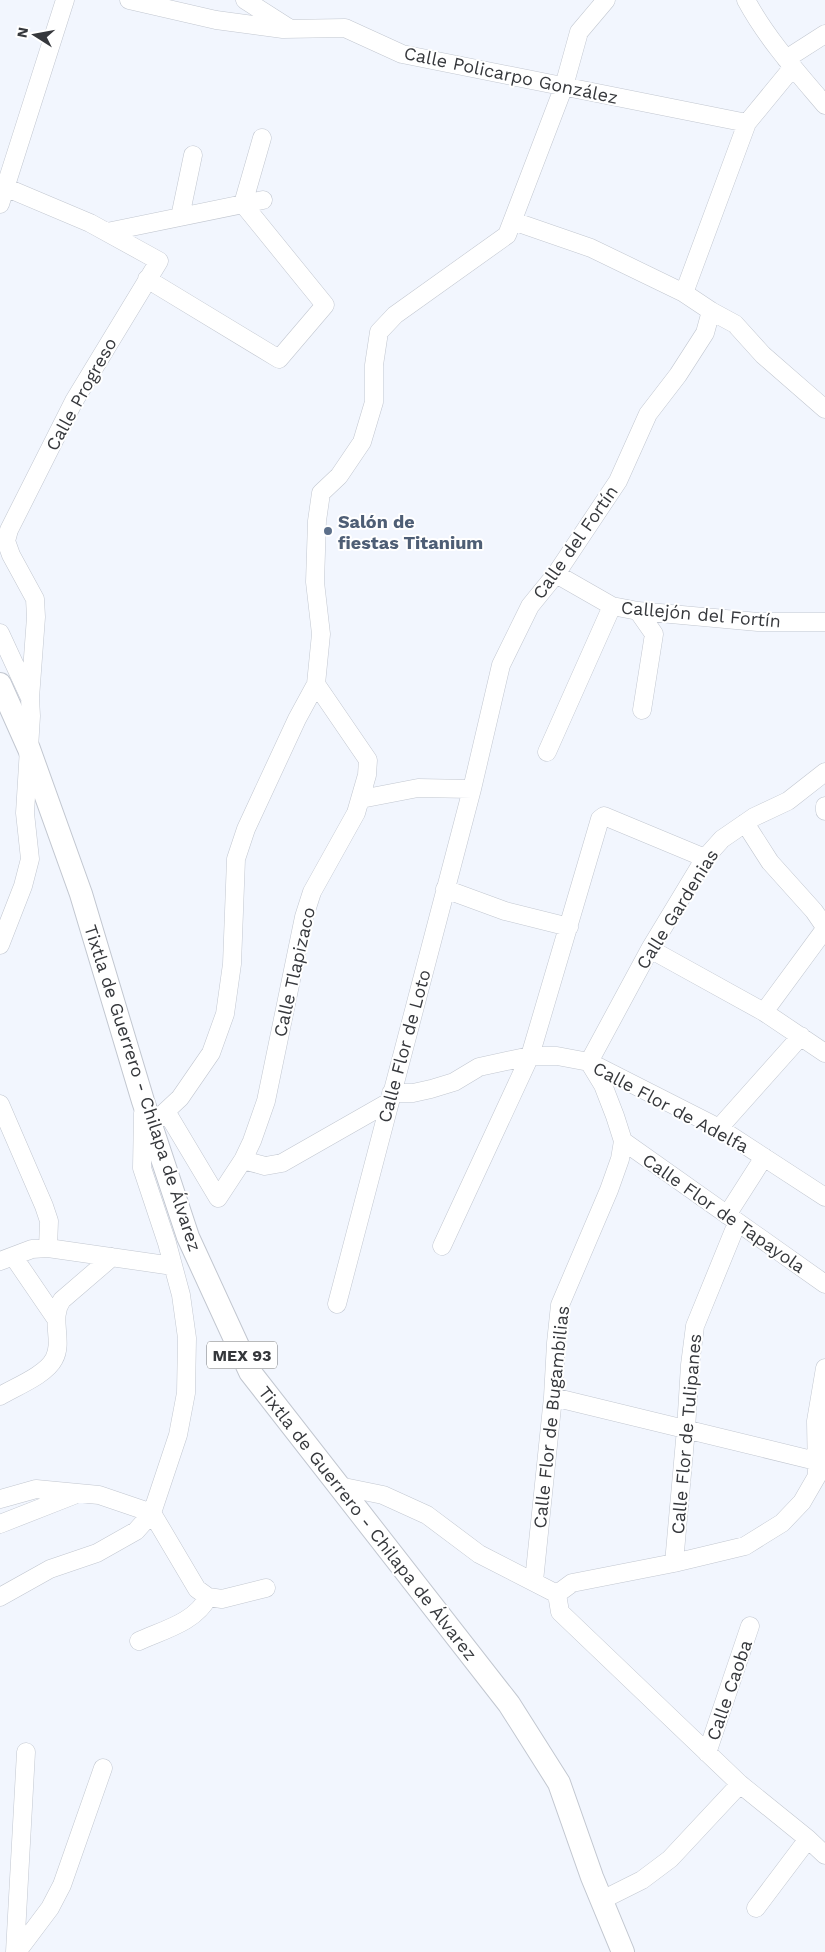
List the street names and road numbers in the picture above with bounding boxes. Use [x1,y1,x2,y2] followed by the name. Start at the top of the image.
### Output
[402,42,620,108] street label: Calle Policarpo González
[41,334,121,454] street label: Calle Progreso
[528,481,622,603] street label: Calle del Fortín
[620,597,782,631] street label: Callejón del Fortín
[632,845,722,973] street label: Calle Gardenias
[269,905,319,1039] street label: Calle Tlapizaco
[80,922,206,1254] street label: Tixtla de Guerrero - Chilapa de Álvarez
[373,967,435,1125] street label: Calle Flor de Loto
[590,1057,752,1157] street label: Calle Flor de Adelfa
[639,1149,809,1277] street label: Calle Flor de Tapayola
[529,1304,573,1530] street label: Calle Flor de Bugambilias
[667,1333,705,1535] street label: Calle Flor de Tulipanes
[207,1342,277,1368] road number: MEX 93
[254,1382,482,1664] street label: Tixtla de Guerrero - Chilapa de Álvarez
[702,1637,756,1743] street label: Calle Caoba

